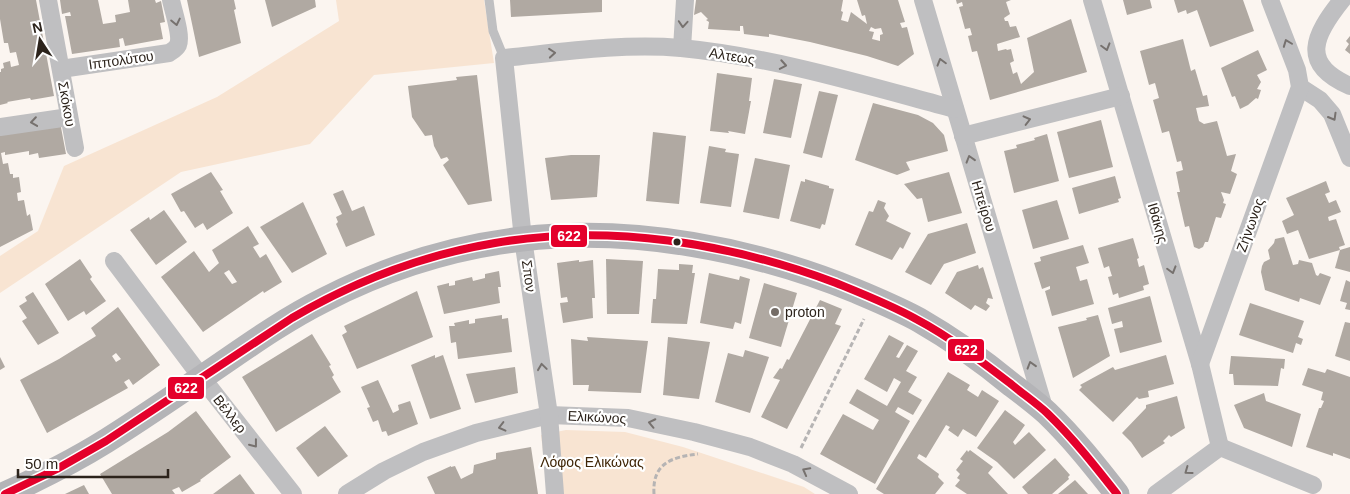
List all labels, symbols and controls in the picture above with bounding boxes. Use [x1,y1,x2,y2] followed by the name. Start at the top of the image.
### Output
[15,15,65,65] north arrow
[31,18,44,36] text: N
[170,18,181,26] one-way arrow
[678,20,689,28] one-way arrow
[1282,39,1293,48] one-way arrow
[1101,42,1111,50] one-way arrow
[708,45,756,68] street label: Αλτεως
[87,48,155,72] street label: Ιππολύτου
[549,48,557,59] one-way arrow
[936,58,946,67] one-way arrow
[779,59,788,69] one-way arrow
[55,80,79,128] street label: Σκόκου
[1326,111,1336,120] one-way arrow
[1023,115,1031,125] one-way arrow
[30,117,39,127] one-way arrow
[965,155,975,163] one-way arrow
[969,179,999,233] street label: Ηπείρου
[1233,196,1267,254] street label: Ζήνωνος
[1145,201,1171,245] street label: Ιθάκης
[550,224,588,248] line badge: 622
[557,228,581,244] text: 622
[672,237,682,247] unlabelled marker
[519,259,539,293] street label: Σπον
[1166,265,1176,273] one-way arrow
[785,304,825,320] place label: proton
[769,306,781,318] marker: proton
[947,338,985,362] line badge: 622
[954,342,978,358] text: 622
[1027,361,1037,369] one-way arrow
[537,362,548,370] one-way arrow
[167,376,205,400] line badge: 622
[174,380,198,396] text: 622
[210,392,250,436] street label: Βέλλερ
[567,407,627,427] street label: Ελικώνος
[647,418,656,428] one-way arrow
[497,421,506,432] one-way arrow
[248,438,256,447] one-way arrow
[18,446,168,478] scale bar
[540,454,644,470] park label: Λόφος Ελικώνας
[25,455,58,472] text: 50 m
[1185,465,1194,473] one-way arrow
[802,467,811,477] one-way arrow

